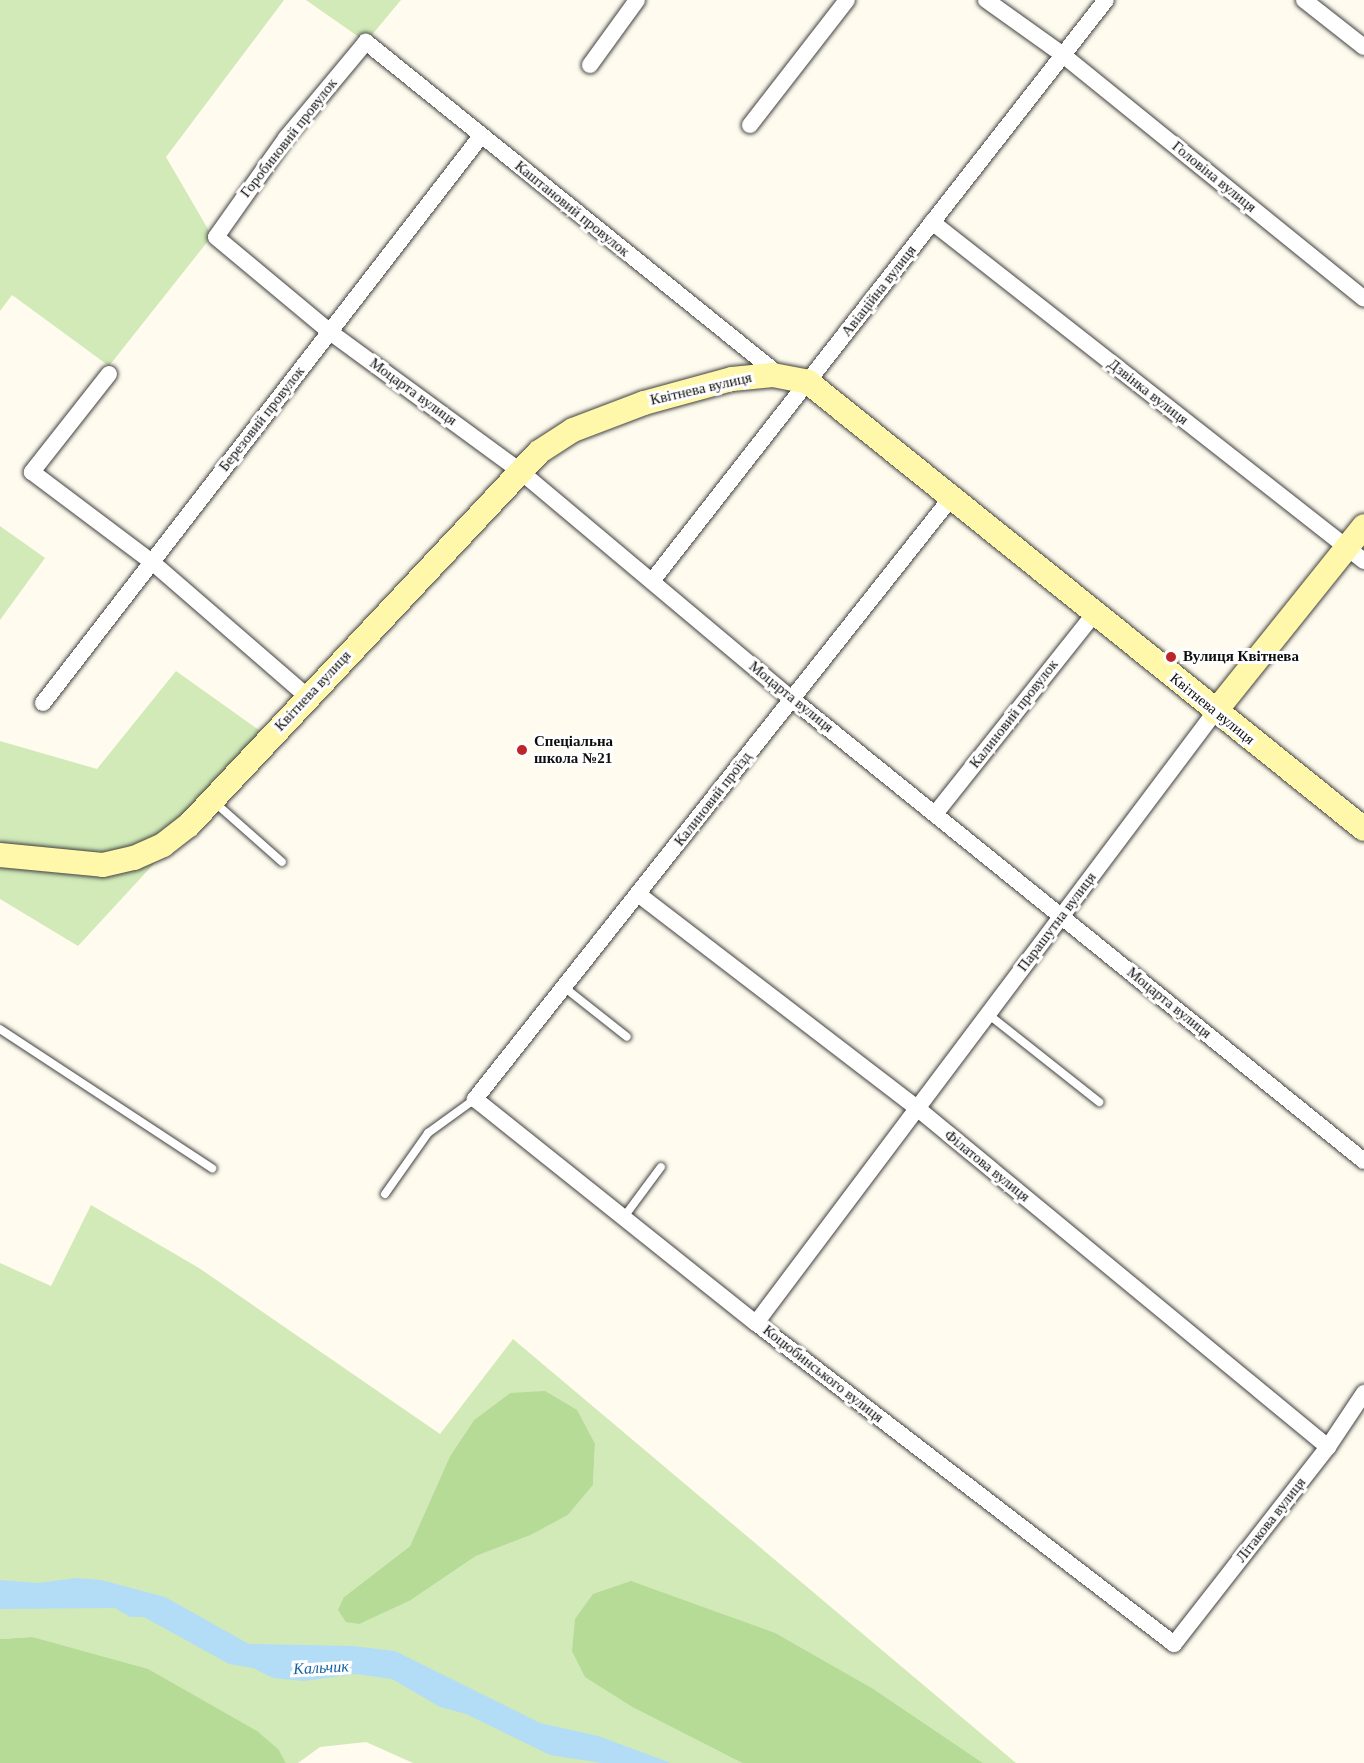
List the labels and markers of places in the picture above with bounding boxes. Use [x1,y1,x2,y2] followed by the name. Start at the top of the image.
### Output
[1183,648,1299,666] place label: Вулиця Квітнева
[1164,650,1178,664] marker: Вулиця Квітнева
[534,732,613,767] place label: Спеціальна школа №21
[515,743,529,757] marker: Спеціальна школа №21

